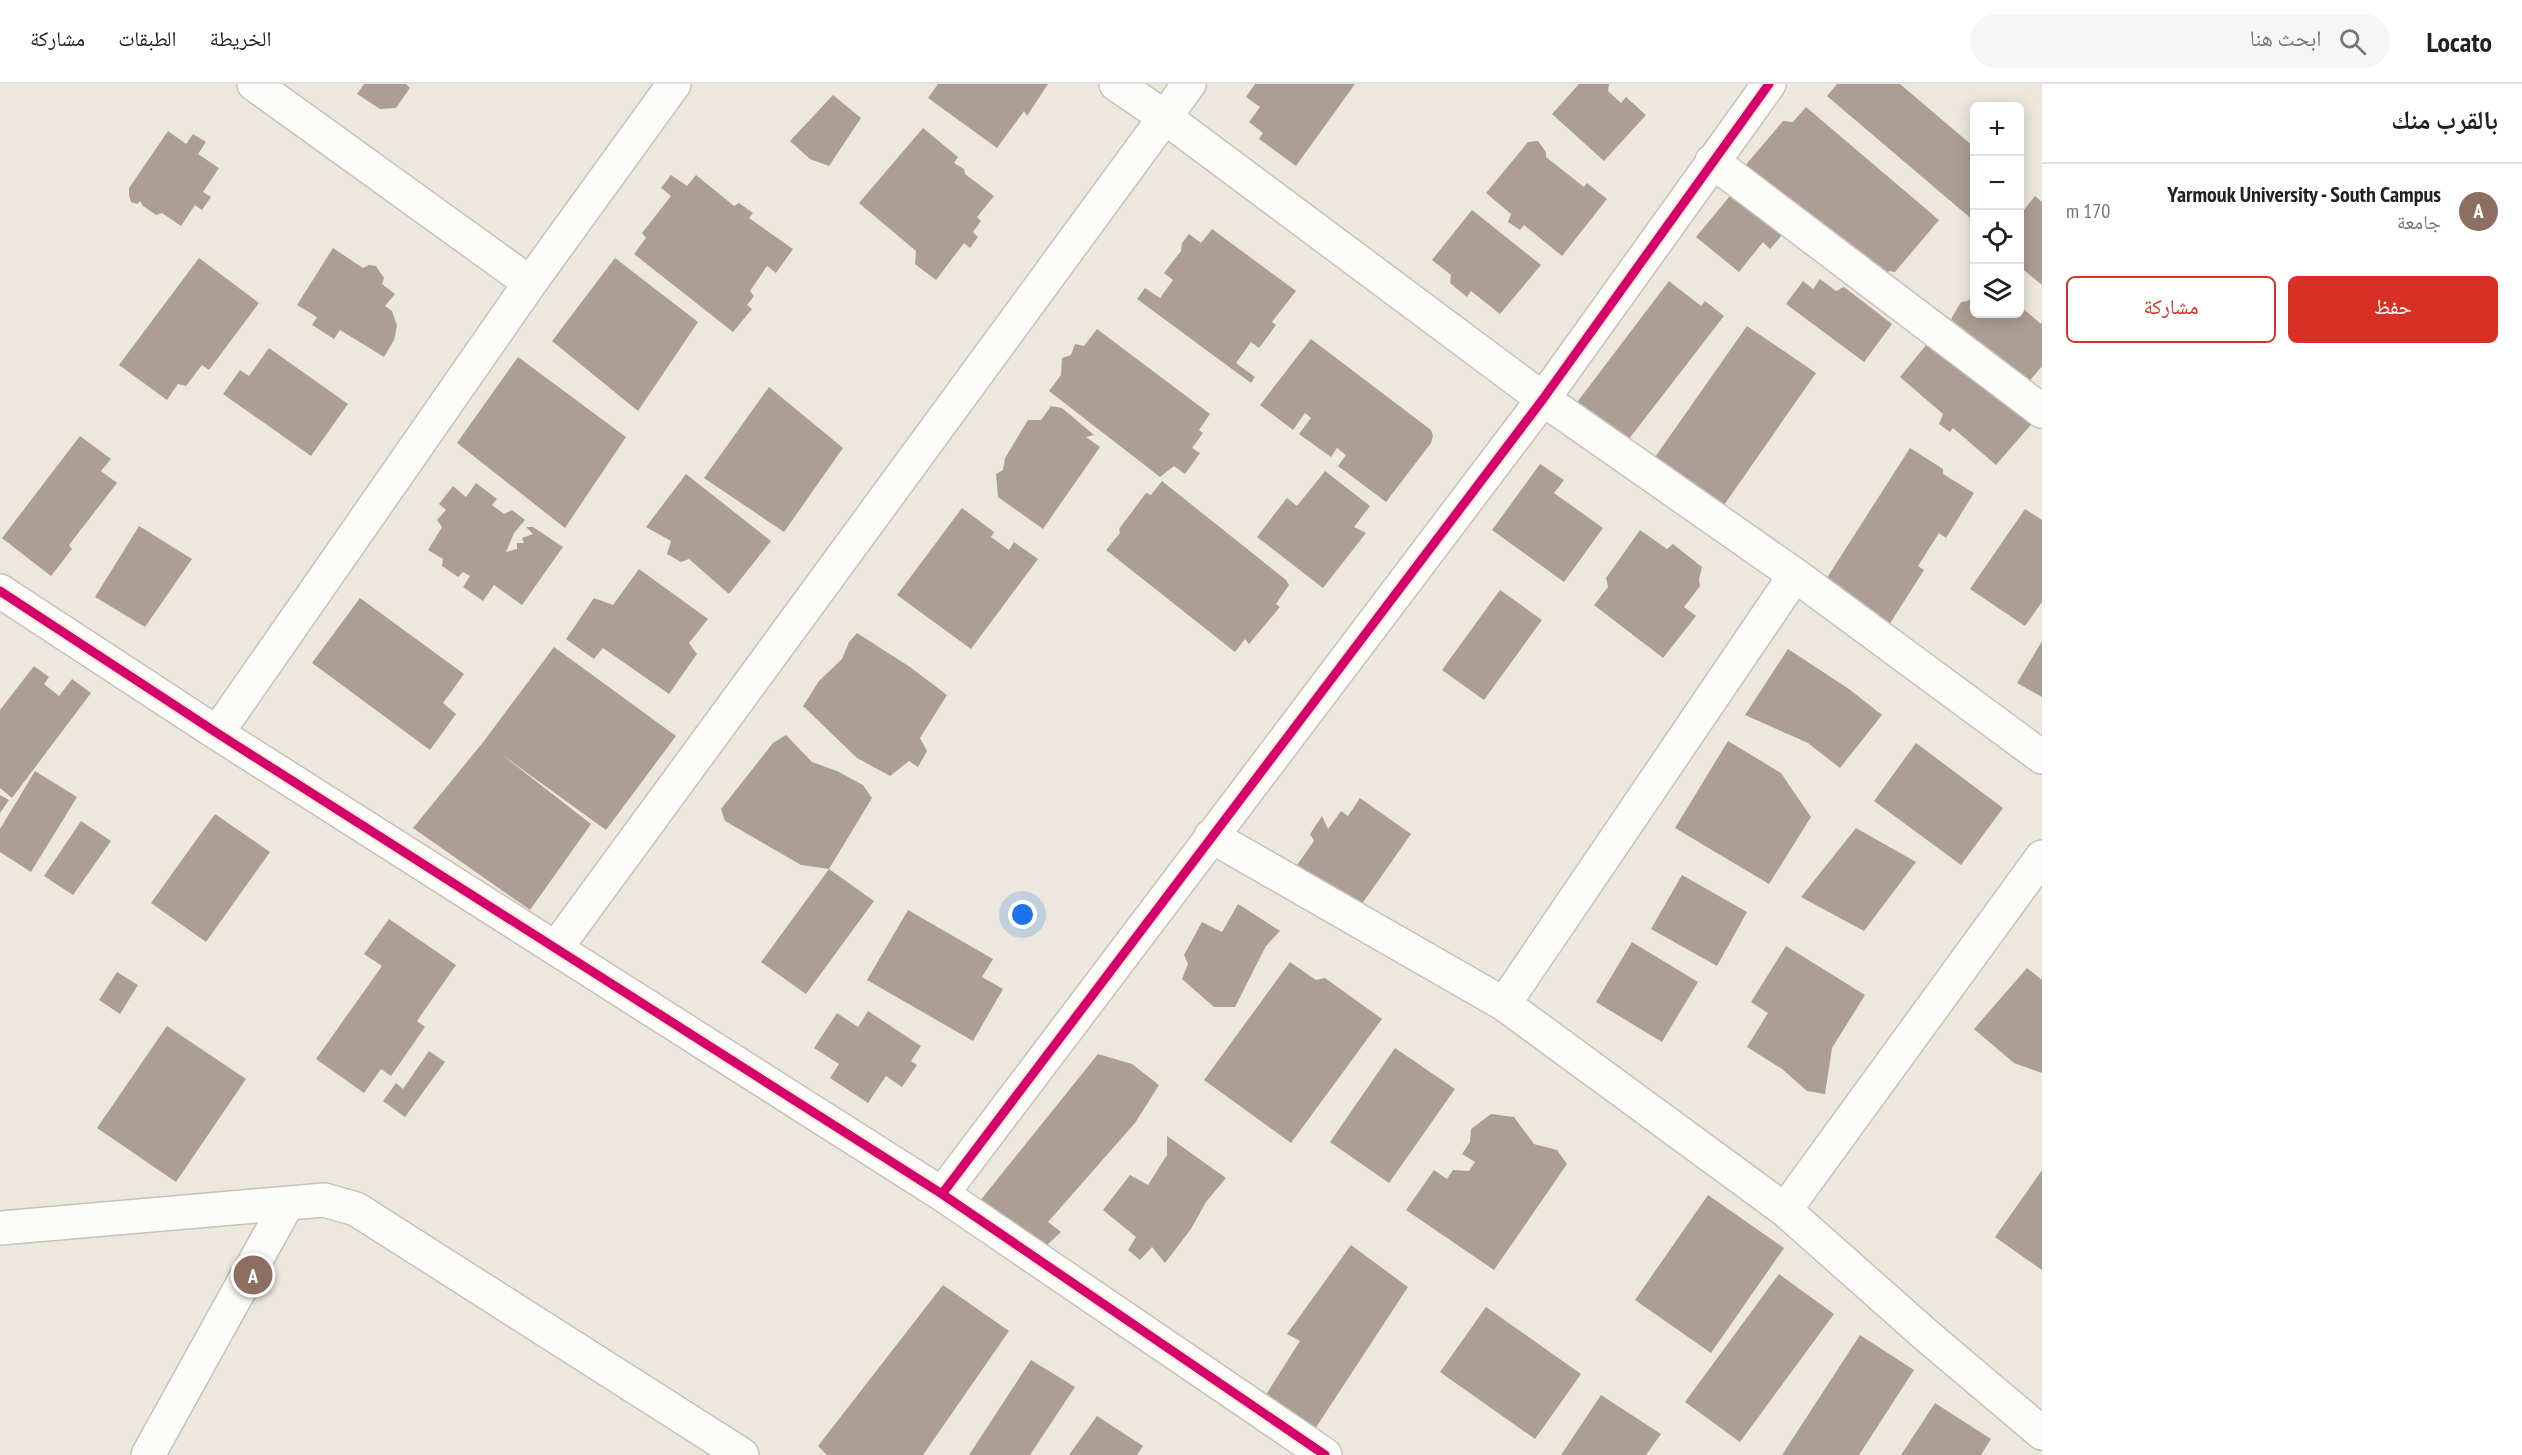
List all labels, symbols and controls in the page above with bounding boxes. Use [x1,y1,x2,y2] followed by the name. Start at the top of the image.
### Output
[1970,14,2390,68] search box
[2426,23,2492,60] text: Locato
[2250,24,2321,52] text: ابحث هنا
[30,25,85,52] text: مشاركة
[118,25,177,52] text: الطبقات
[210,25,271,52] text: الخريطة
[2336,25,2369,58] icon: search
[1970,102,2024,318] map controls
[1970,102,2024,156] button: +
[2391,103,2498,136] text: بالقرب منك
[1970,156,2024,210] button: −
[2167,180,2441,208] text: Yarmouk University - South Campus
[2066,198,2110,224] text: 170 m
[2473,198,2484,224] text: A
[2397,209,2441,235] text: جامعة
[1970,210,2024,264] button: locate
[1970,264,2024,318] button: layers
[2066,276,2276,343] button: مشاركة
[2288,276,2498,343] button: حفظ
[1008,900,1037,929] your location
[234,1252,272,1298] pin: A

